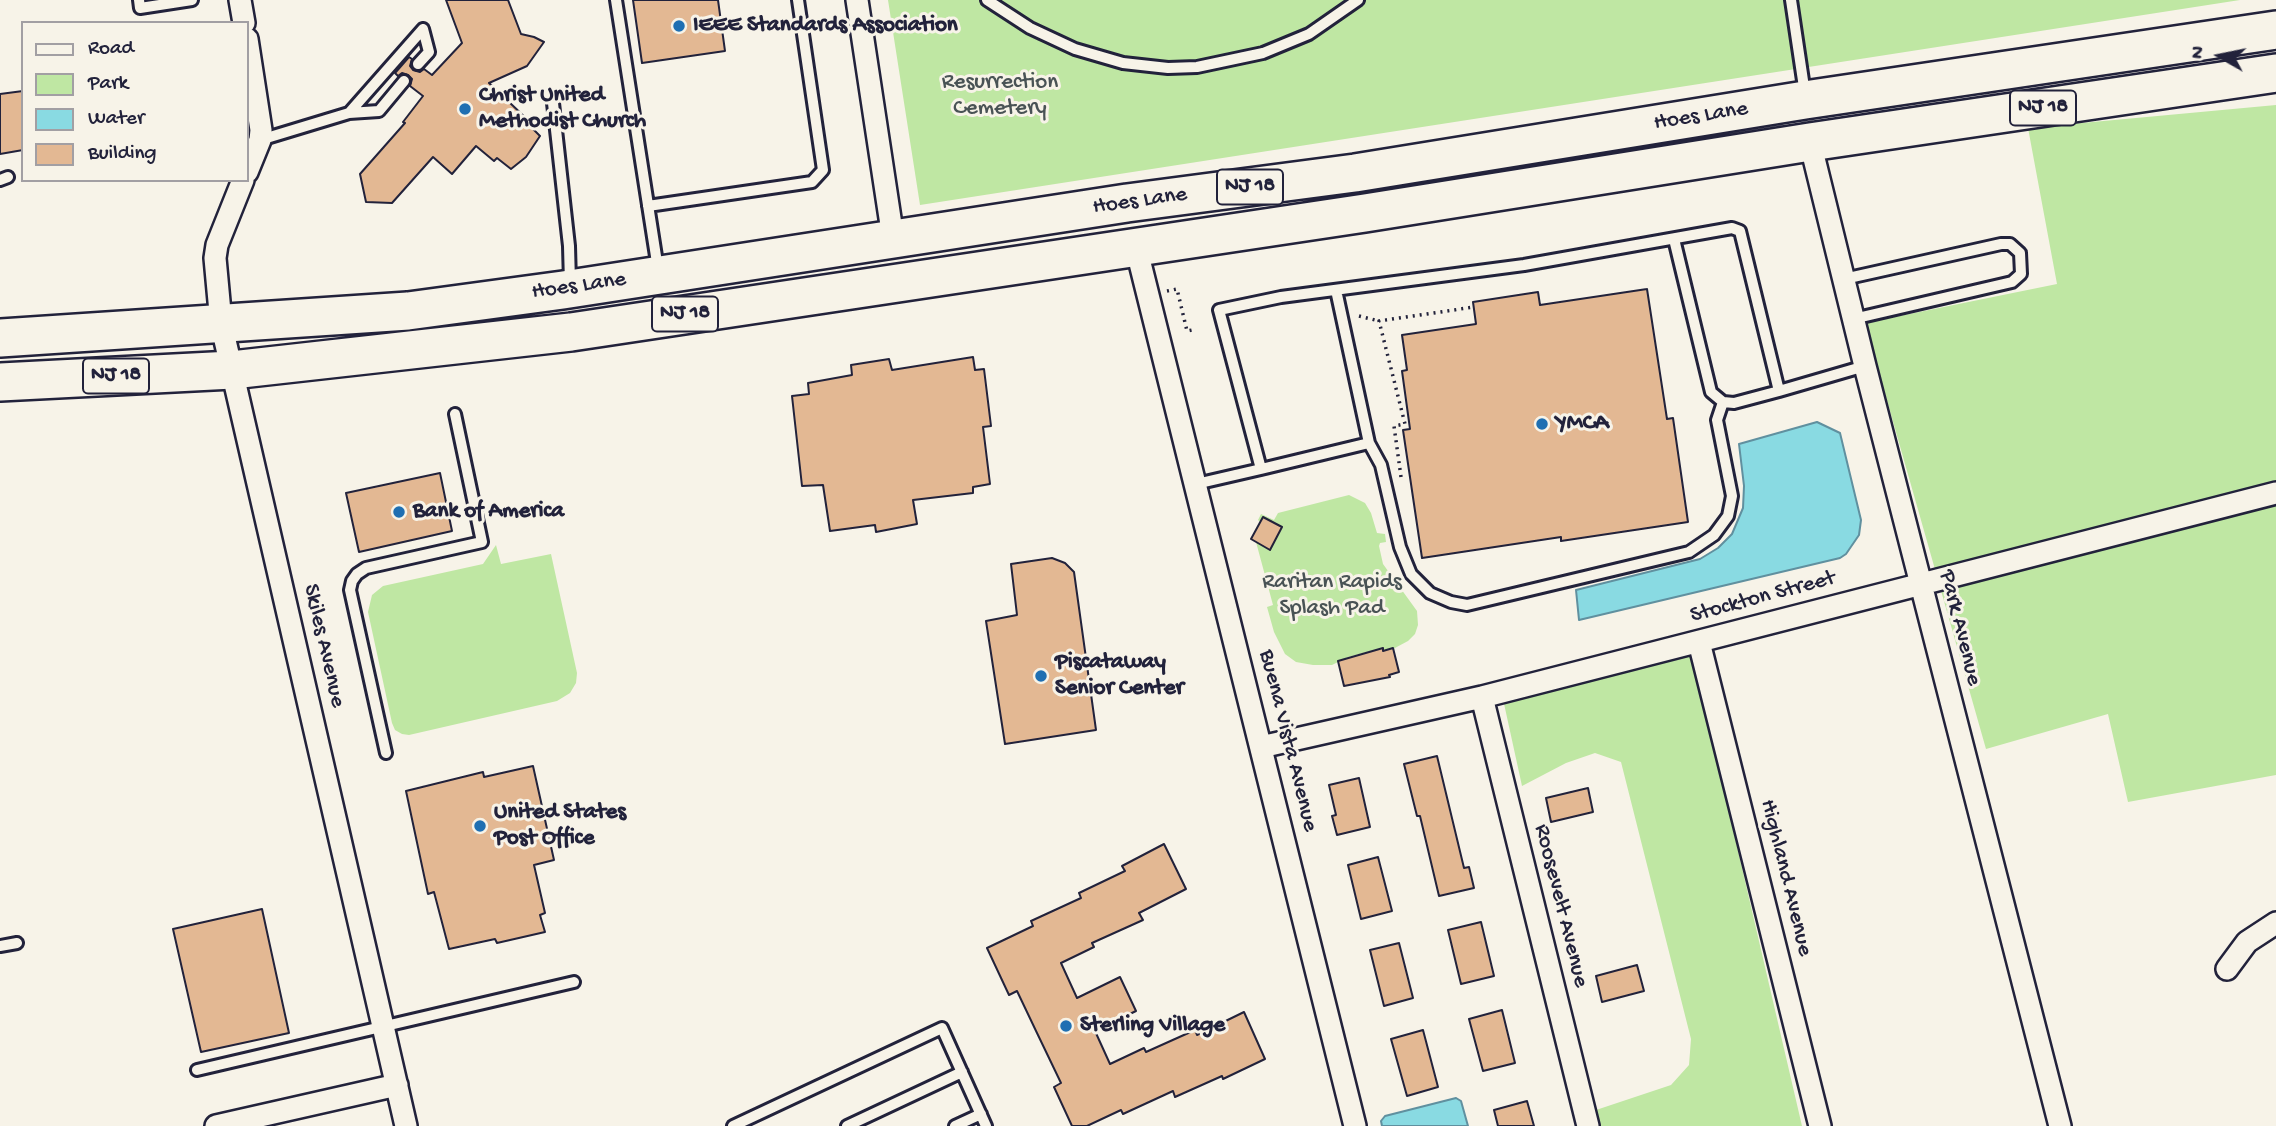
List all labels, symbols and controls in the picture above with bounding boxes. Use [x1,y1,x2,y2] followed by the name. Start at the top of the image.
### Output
[693,12,958,40] place label: IEEE Standards Association
[671,18,687,34] marker: IEEE Standards Association
[21,21,248,182] legend
[2185,21,2255,91] north arrow
[88,37,134,62] text: Road
[2186,45,2211,61] text: N
[942,69,1058,123] park label: Resurrection Cemetery
[88,72,128,97] text: Park
[479,82,646,136] place label: Christ United Methodist Church
[2010,90,2076,126] road number: NJ 18
[1652,96,1750,138] street label: Hoes Lane
[457,101,473,117] marker: Christ United Methodist Church
[88,107,144,132] text: Water
[88,142,157,167] text: Building
[1217,170,1283,204] road number: NJ 18
[1091,182,1189,222] street label: Hoes Lane
[530,267,628,307] street label: Hoes Lane
[652,296,718,332] road number: NJ 18
[83,358,149,394] road number: NJ 18
[1556,410,1609,438] place label: YMCA
[1534,416,1550,432] marker: YMCA
[413,498,564,526] place label: Bank of America
[391,504,407,520] marker: Bank of America
[1687,565,1839,631] street label: Stockton Street
[1931,567,1987,689] street label: Park Avenue
[1262,569,1402,623] park label: Raritan Rapids Splash Pad
[295,582,351,710] street label: Skiles Avenue
[1251,647,1323,835] street label: Buena Vista Avenue
[1055,649,1184,703] place label: Piscataway Senior Center
[1033,668,1049,684] marker: Piscataway Senior Center
[1752,797,1818,959] street label: Highland Avenue
[494,799,626,853] place label: United States Post Office
[472,818,488,834] marker: United States Post Office
[1526,821,1594,991] street label: Roosevelt Avenue
[1080,1012,1225,1040] place label: Sterling Village
[1058,1018,1074,1034] marker: Sterling Village

